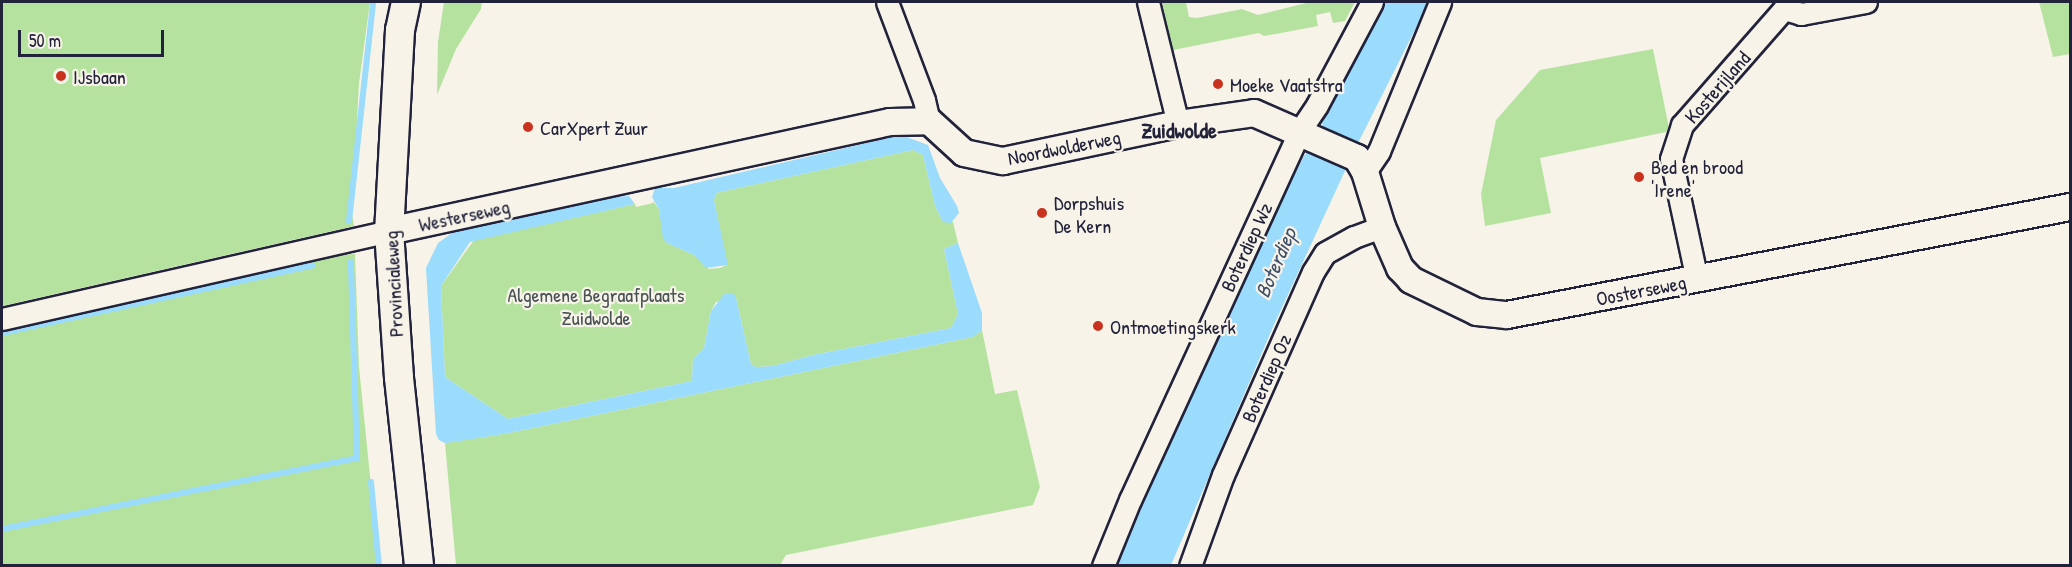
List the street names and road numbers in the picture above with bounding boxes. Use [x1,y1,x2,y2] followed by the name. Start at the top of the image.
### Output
[1679,46,1755,128] street label: Kosterijland
[1006,124,1122,170] street label: Noordwolderweg
[416,194,512,236] street label: Westerseweg
[1215,199,1277,295] street label: Boterdiep Wz
[378,230,408,338] street label: Provincialeweg
[1594,270,1688,310] street label: Oosterseweg
[1236,330,1296,426] street label: Boterdiep Oz

